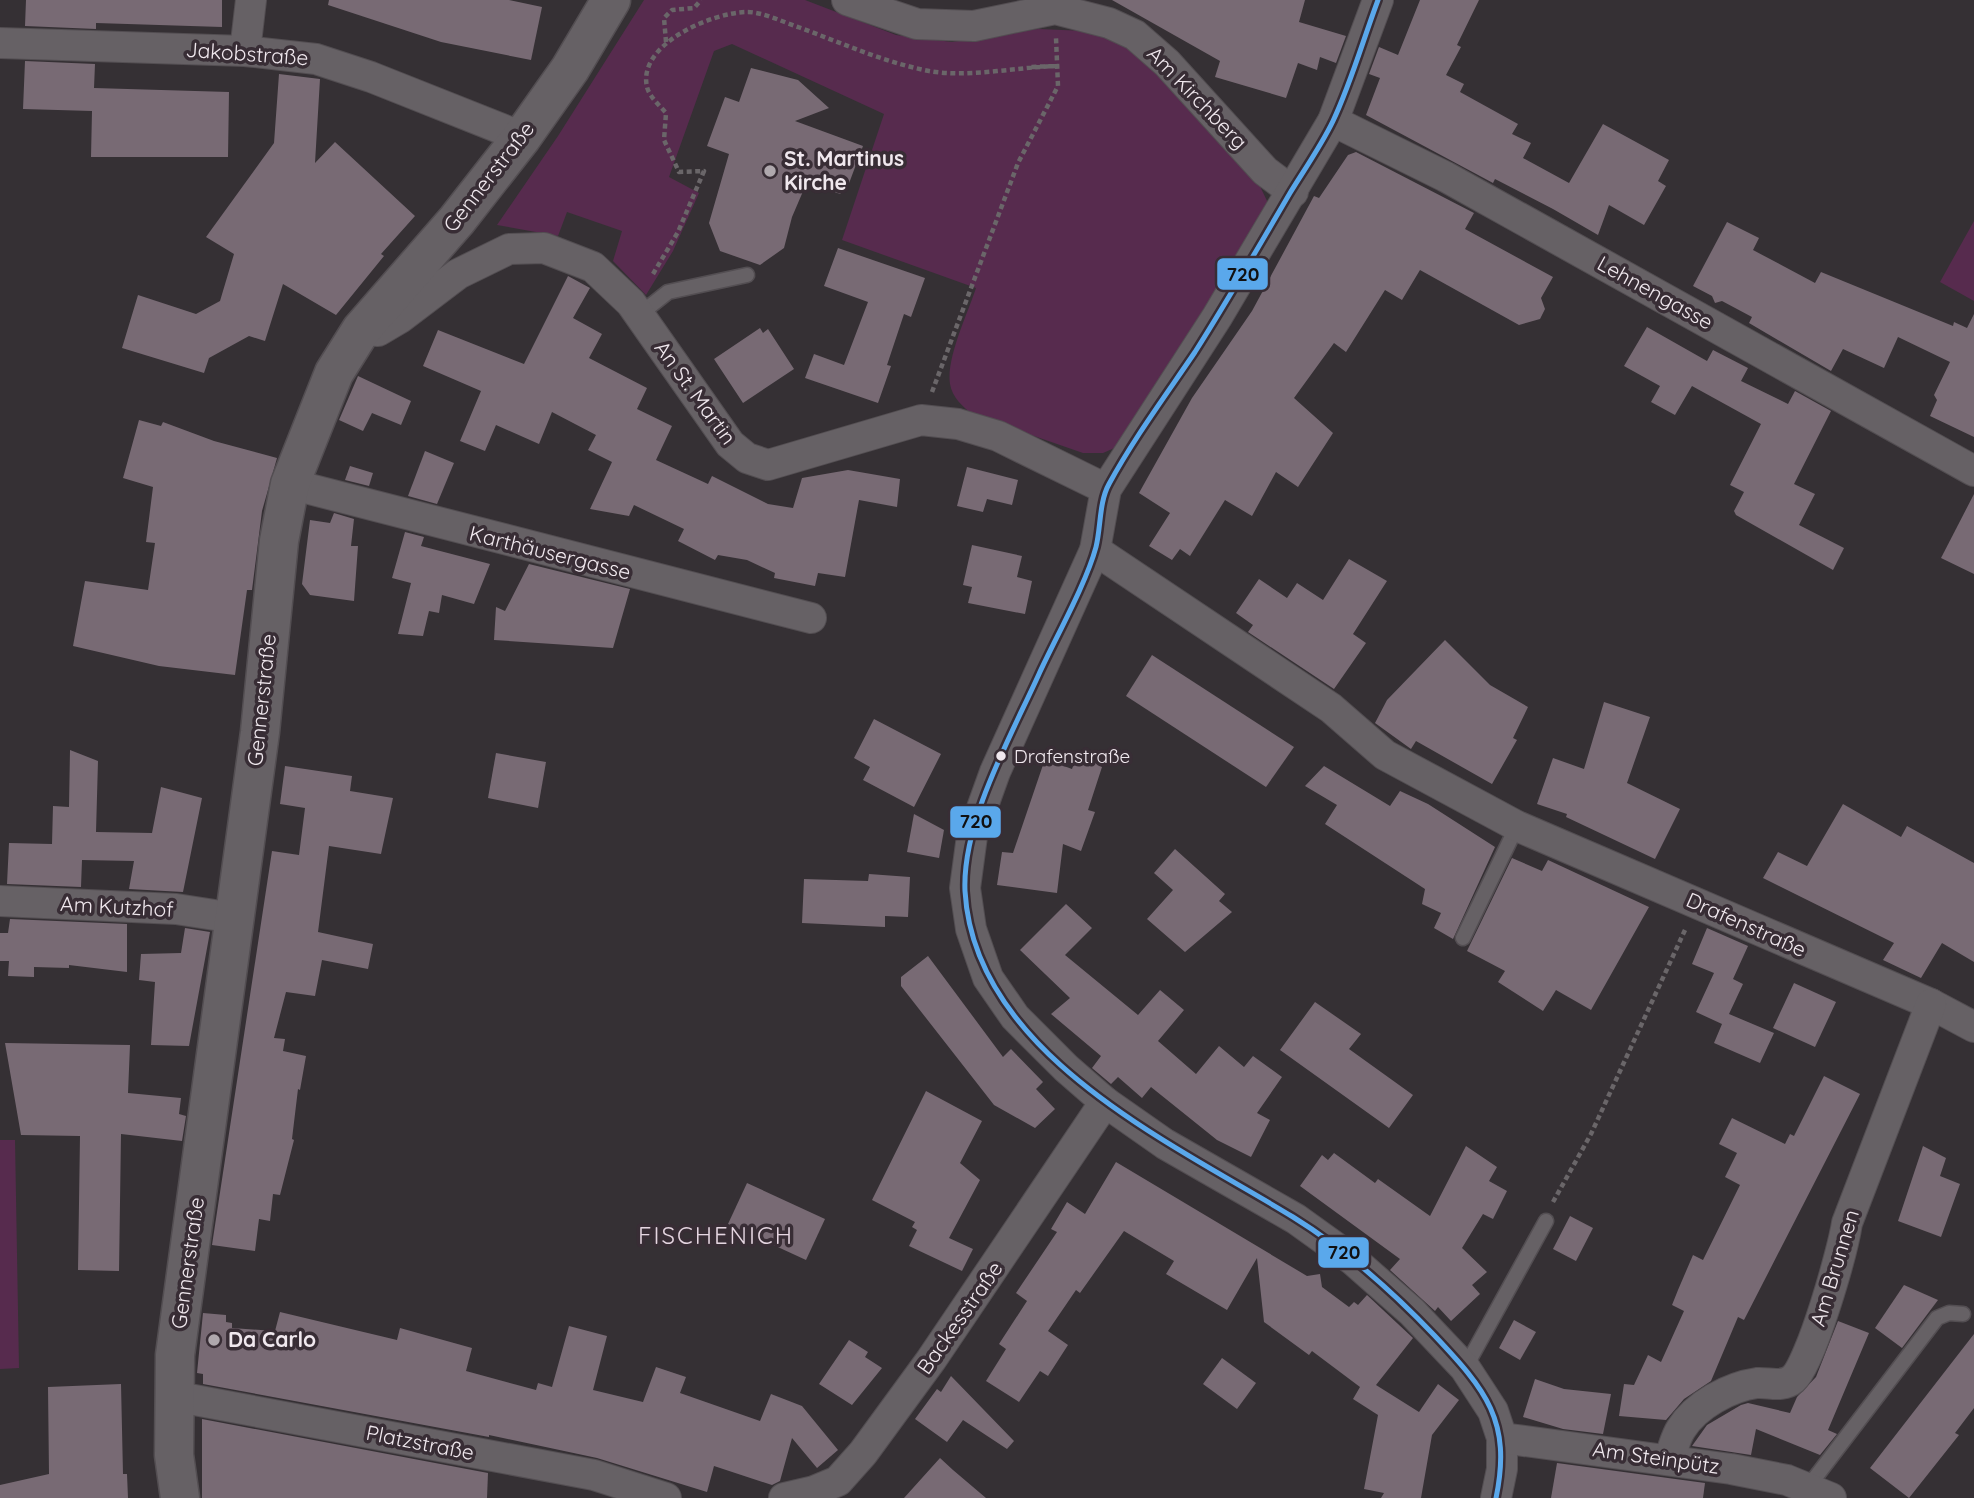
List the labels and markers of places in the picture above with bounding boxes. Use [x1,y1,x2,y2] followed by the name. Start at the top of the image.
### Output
[784,145,904,195] place label: St. Martinus Kirche
[762,163,778,179] marker: St. Martinus Kirche
[1014,744,1130,768] place label: Drafenstraße
[994,749,1008,763] marker: Drafenstraße
[228,1326,316,1352] place label: Da Carlo
[206,1332,222,1348] marker: Da Carlo

